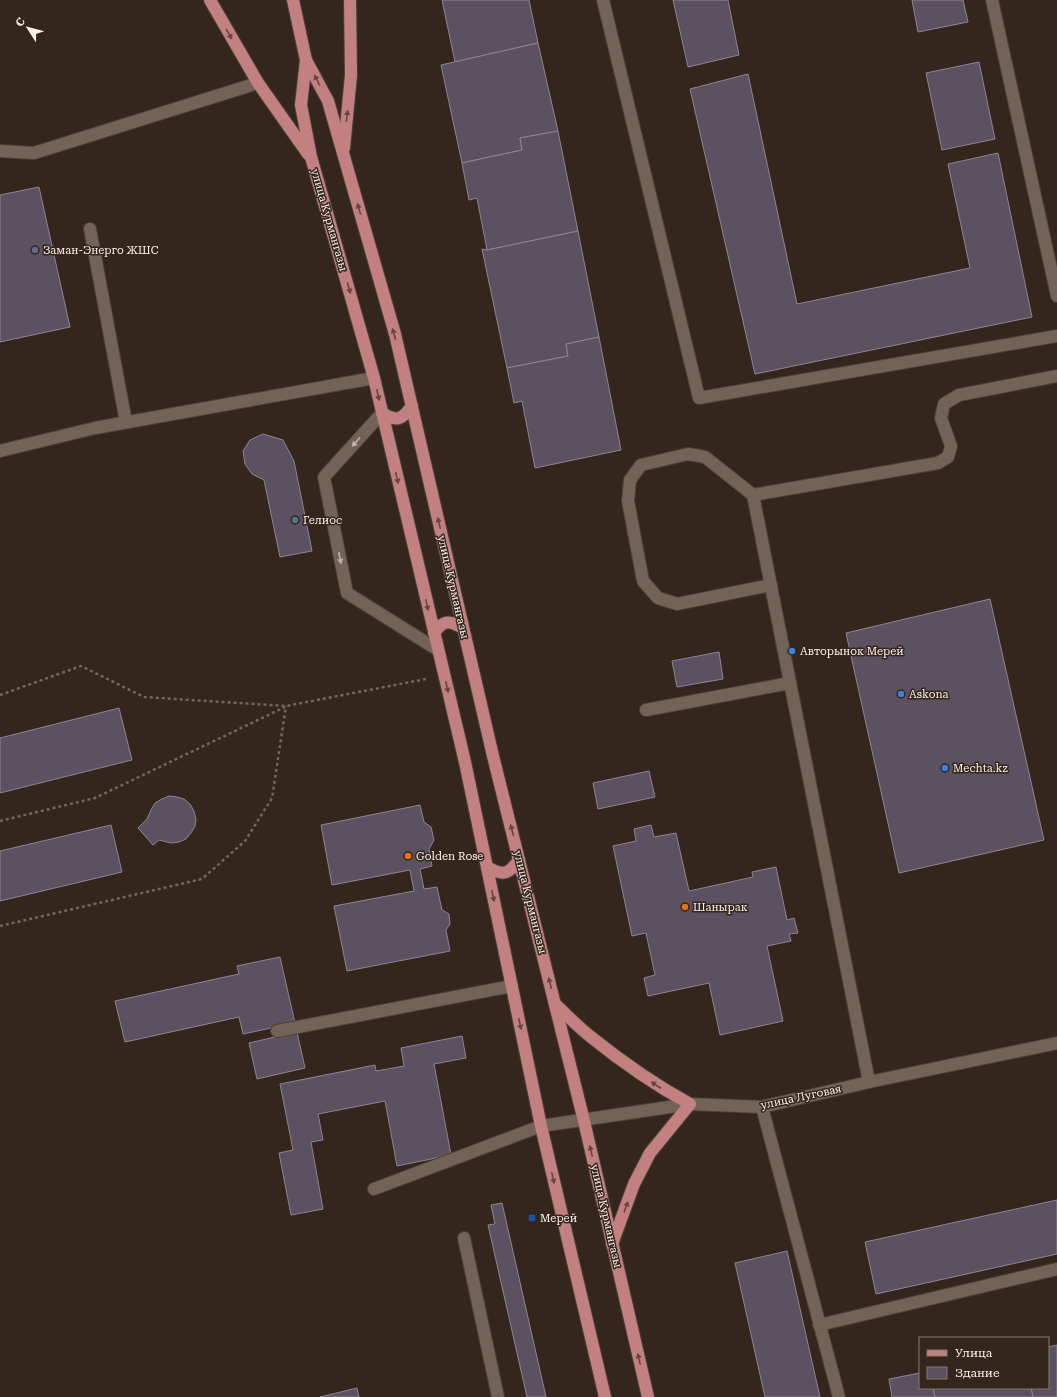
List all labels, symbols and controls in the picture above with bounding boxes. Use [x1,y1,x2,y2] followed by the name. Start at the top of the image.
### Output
[8,8,48,48] north arrow
[13,15,28,29] text: С
[226,28,233,40] one-way arrow
[314,75,320,86] one-way arrow
[344,110,350,122] one-way arrow
[308,167,350,273] street label: улица Курмангазы
[356,202,362,214] one-way arrow
[43,244,159,257] place label: Заман-Энерго ЖШС
[30,245,40,255] marker: Заман-Энерго ЖШС
[346,282,352,295] one-way arrow
[391,327,397,340] one-way arrow
[375,389,381,401] one-way arrow
[351,437,361,447] one-way arrow
[395,472,401,484] one-way arrow
[303,514,342,527] place label: Гелиос
[290,515,300,525] marker: Гелиос
[435,517,441,529] one-way arrow
[435,534,471,640] street label: улица Курмангазы
[338,552,344,564] one-way arrow
[425,599,431,611] one-way arrow
[800,645,904,658] place label: Авторынок Мерей
[787,646,797,656] marker: Авторынок Мерей
[444,682,450,694] one-way arrow
[909,688,949,701] place label: Askona
[896,689,906,699] marker: Askona
[953,762,1008,775] place label: Mechta.kz
[940,763,950,773] marker: Mechta.kz
[509,824,515,836] one-way arrow
[511,849,549,955] street label: улица Курмангазы
[416,850,483,863] place label: Golden Rose
[403,851,413,861] marker: Golden Rose
[490,890,496,903] one-way arrow
[693,901,748,914] place label: Шанырак
[680,902,690,912] marker: Шанырак
[546,977,552,990] one-way arrow
[517,1018,523,1030] one-way arrow
[651,1081,662,1089] one-way arrow
[759,1082,843,1112] street label: улица Луговая
[587,1144,593,1157] one-way arrow
[588,1163,624,1269] street label: улица Курмангазы
[551,1172,557,1184] one-way arrow
[623,1201,629,1213] one-way arrow
[540,1212,577,1225] place label: Мерей
[527,1213,537,1223] marker: Мерей
[919,1337,1049,1389] legend
[955,1346,993,1360] text: Улица
[636,1353,642,1365] one-way arrow
[955,1366,1000,1380] text: Здание

